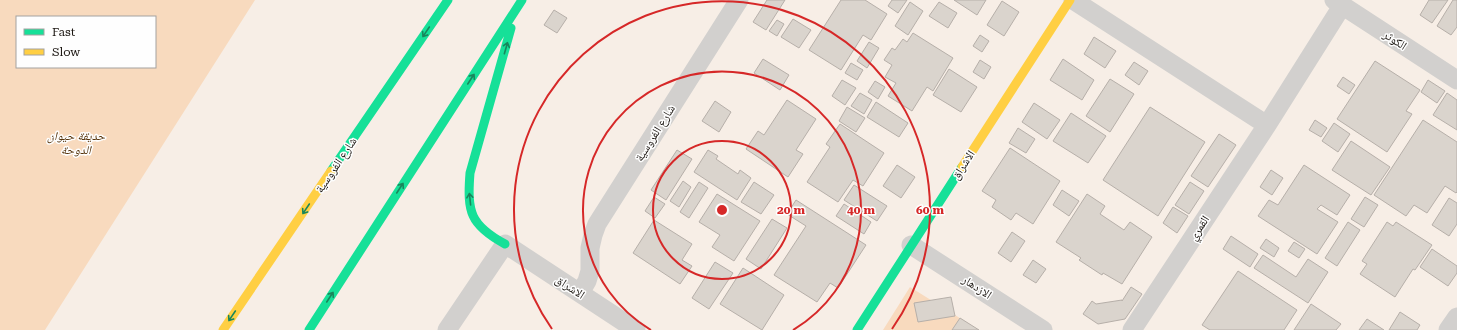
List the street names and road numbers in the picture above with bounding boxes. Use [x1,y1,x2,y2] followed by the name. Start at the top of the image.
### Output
[1380,27,1410,53] street label: الكوثر
[632,102,679,164] street label: شارع الفروسية
[312,134,361,196] street label: شارع الفروسية
[948,147,978,182] street label: الاشراق
[1186,213,1215,245] street label: القمري
[553,272,588,302] street label: الاشراق
[959,272,995,302] street label: الازدهار

